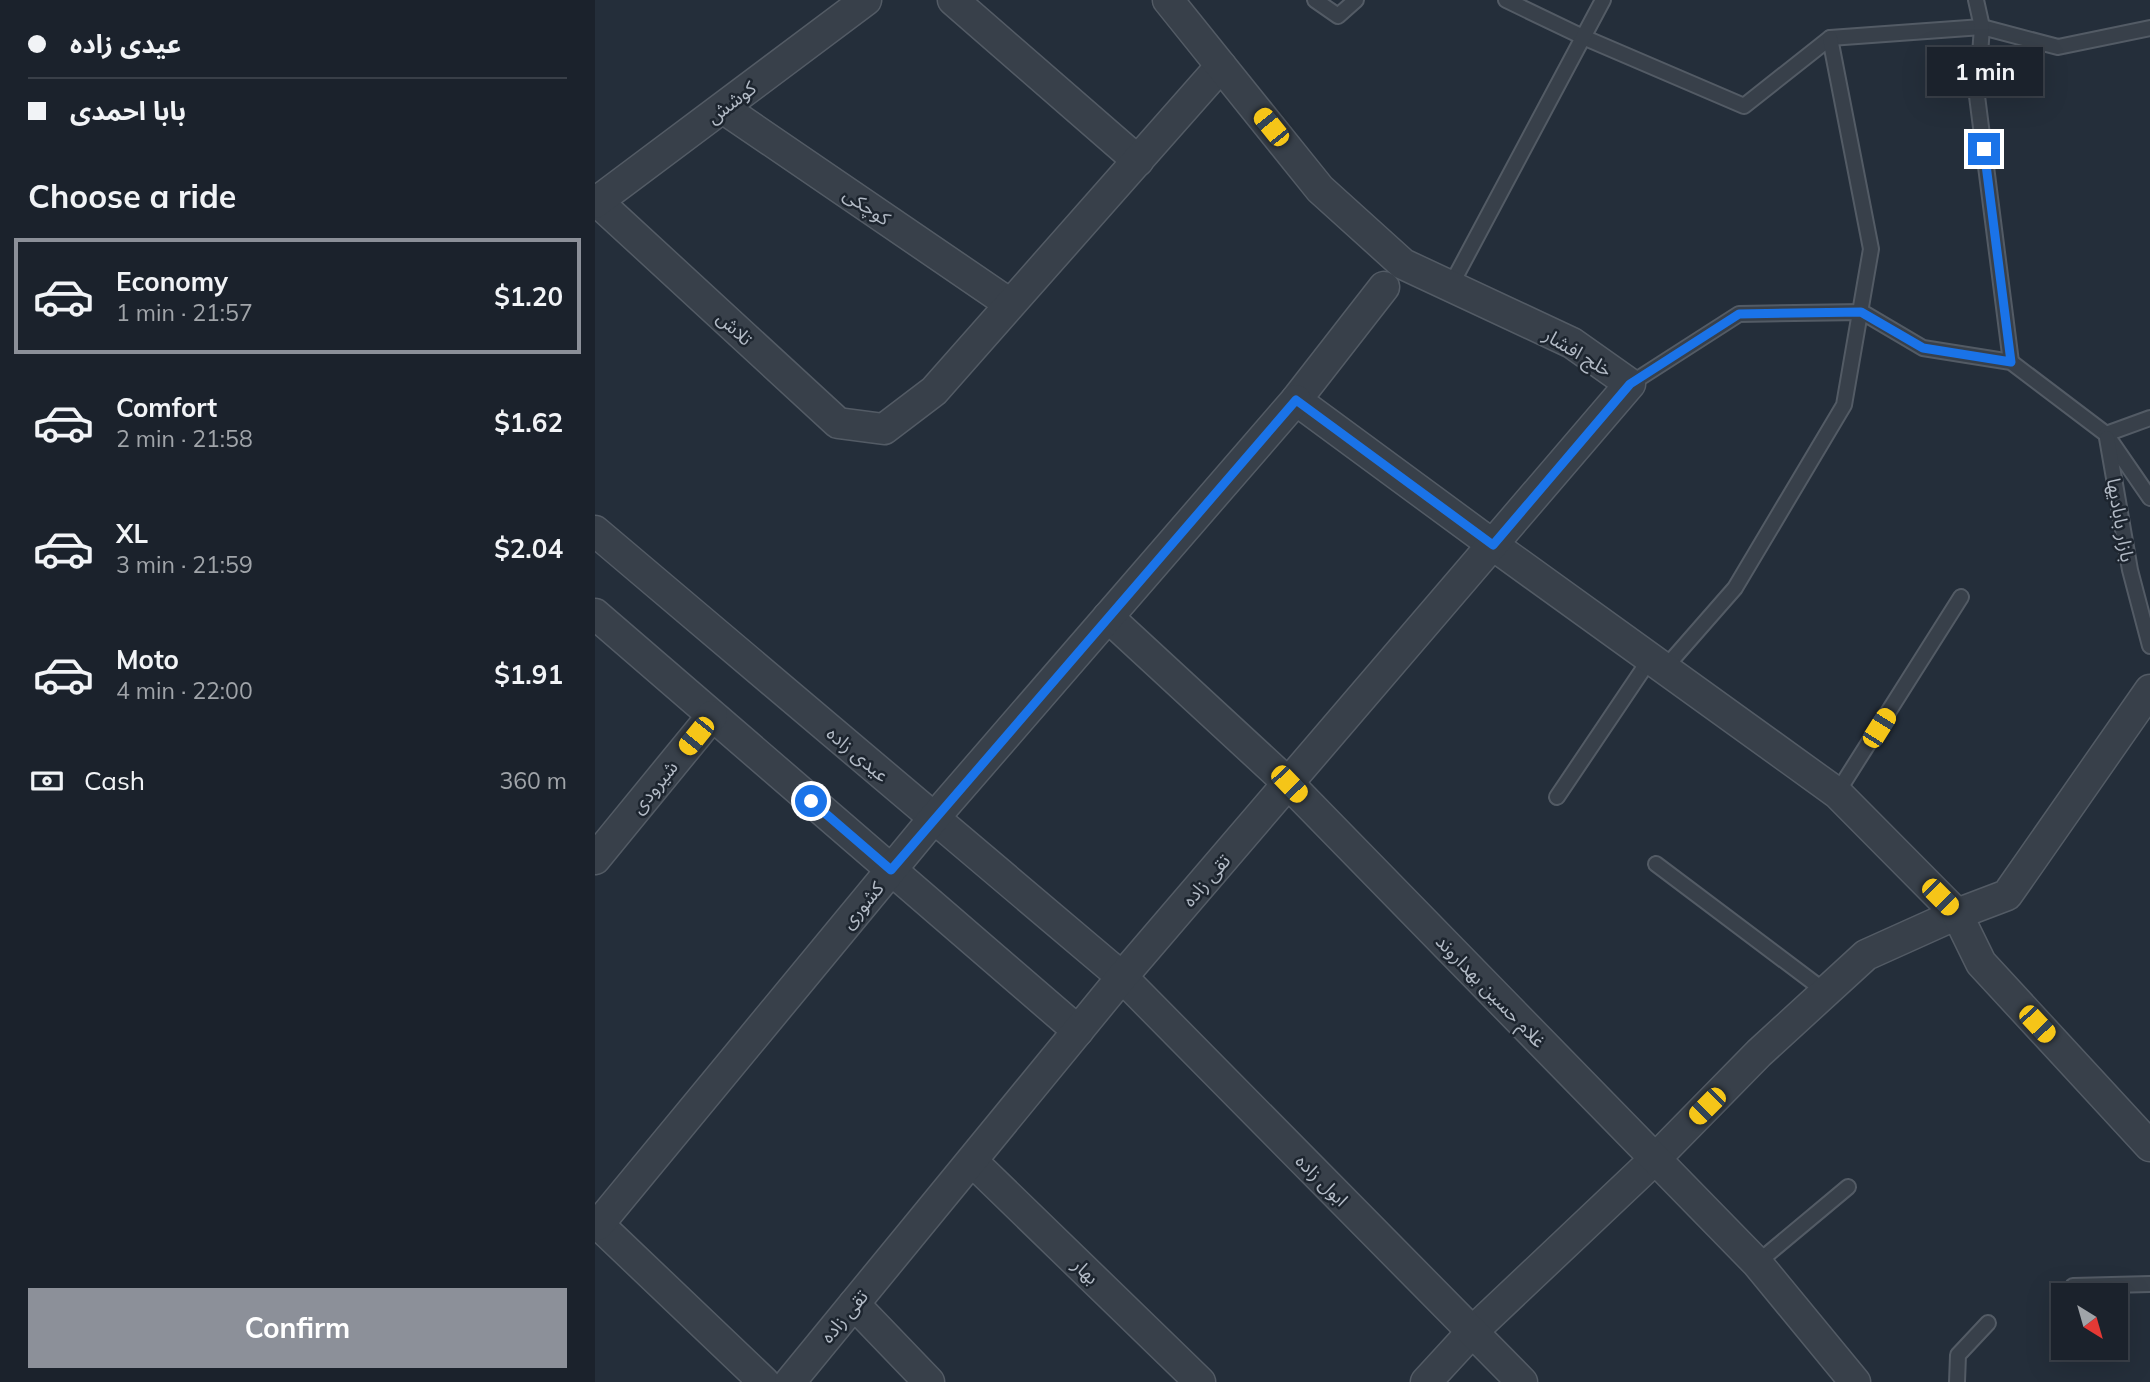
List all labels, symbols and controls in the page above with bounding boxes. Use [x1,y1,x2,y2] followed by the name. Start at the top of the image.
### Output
[70,27,181,60] text: عیدی زاده
[1926,47,2042,96] callout: 1 min
[1955,57,2015,86] text: 1 min
[701,75,761,128] street label: کوشش
[70,94,186,127] text: بابا احمدی
[1250,104,1293,150] car
[1968,133,2000,165] route end
[28,176,236,216] text: Choose a ride
[838,182,896,232] street label: کوچکی
[32,265,95,328] icon: car
[116,265,228,298] text: Economy
[494,280,563,313] text: $1.20
[116,298,253,327] text: 1 min · 21:57
[712,306,758,350] street label: تلاش
[1537,322,1617,384] street label: خلج افشار
[32,391,95,454] icon: car
[116,391,217,424] text: Comfort
[494,406,563,439] text: $1.62
[116,424,253,453] text: 2 min · 21:58
[2102,476,2140,564] street label: بازار بابادیها
[32,517,95,580] icon: car
[116,517,148,550] text: XL
[494,532,563,565] text: $2.04
[116,550,253,579] text: 3 min · 21:59
[32,643,95,706] icon: car
[116,643,179,676] text: Moto
[494,658,563,691] text: $1.91
[116,676,253,705] text: 4 min · 22:00
[1859,705,1900,751] car
[675,713,718,759] car
[822,721,894,787] street label: عیدی زاده
[625,756,683,818] street label: شیرودی
[28,762,66,800] icon: cash
[1267,762,1312,806] car
[84,764,145,797] text: Cash
[499,766,567,795] text: 360 m
[795,785,827,817] route start
[1177,849,1235,911] street label: تقی زاده
[1918,875,1963,919] car
[835,876,889,934] street label: کشوری
[1429,929,1551,1055] street label: غلام حسین بهداروند
[2015,1001,2060,1047] car
[1685,1084,1730,1128] car
[1291,1149,1353,1211] street label: ابول زاده
[1067,1252,1104,1289] street label: بهار
[2051,1283,2128,1360] north arrow
[2051,1283,2128,1360] map controls
[815,1285,873,1347] street label: تقی زاده
[28,1288,567,1368] button: Confirm

